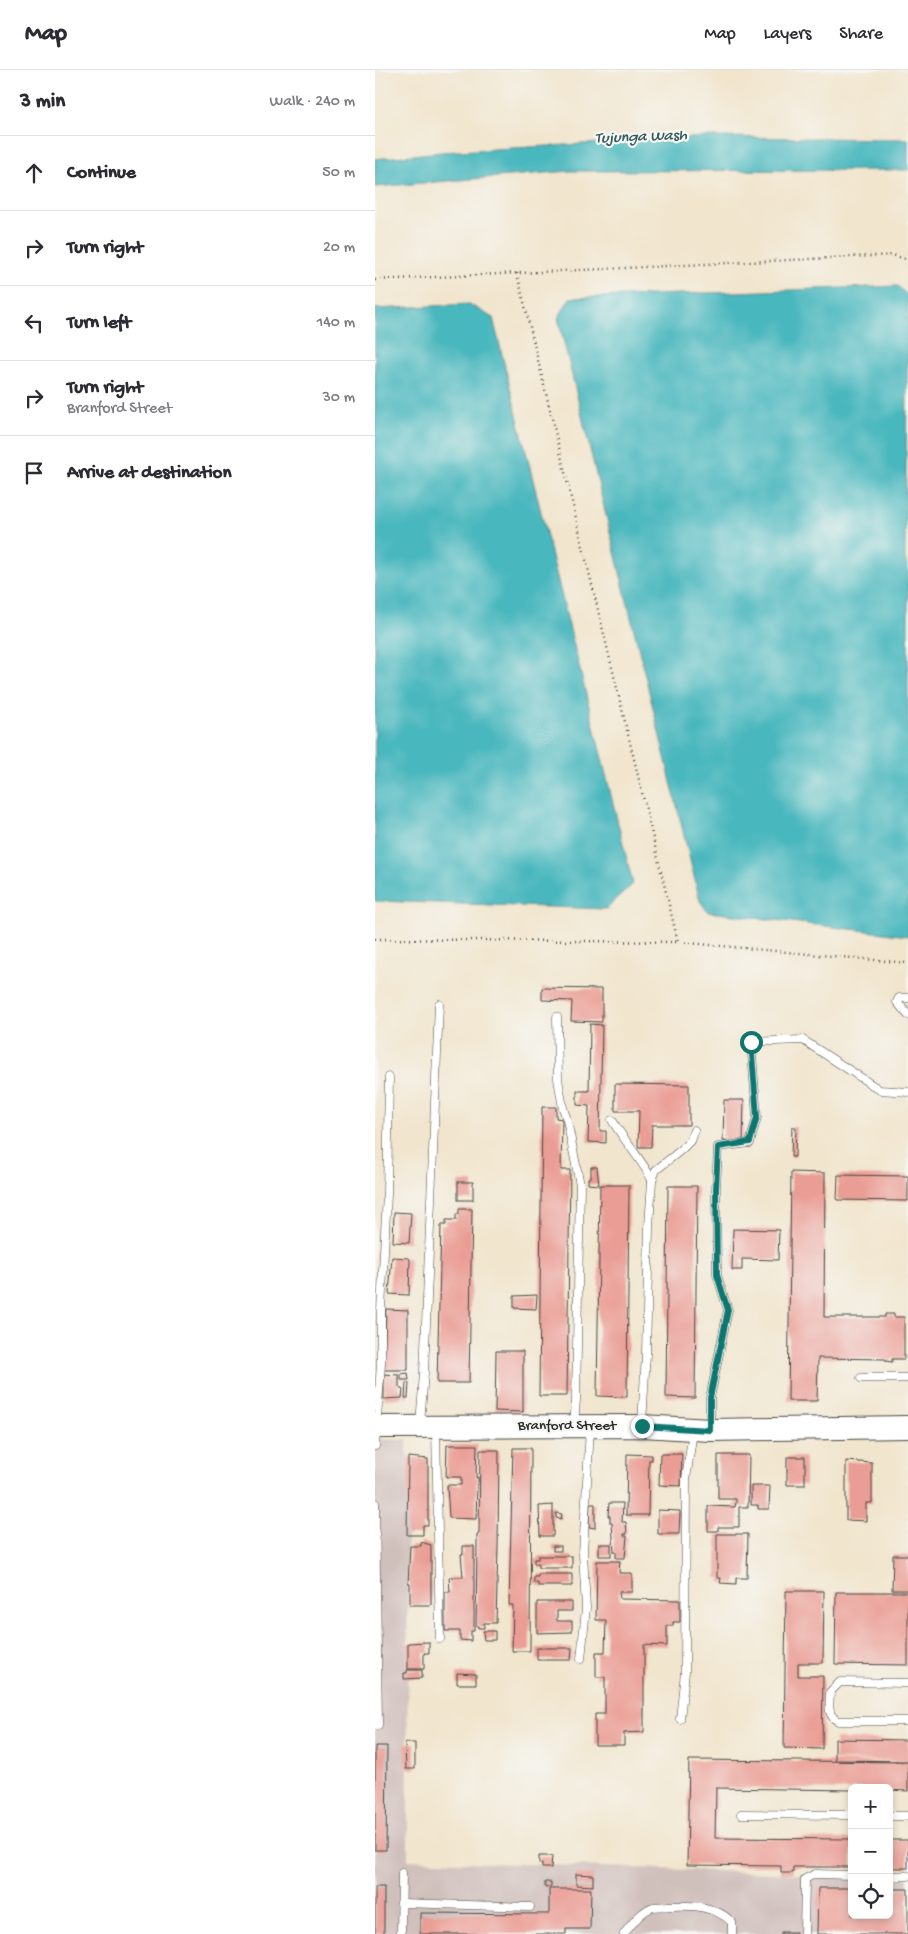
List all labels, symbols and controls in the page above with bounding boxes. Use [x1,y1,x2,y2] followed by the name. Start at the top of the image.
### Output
[25,20,67,49] text: Map
[704,24,736,45] text: Map
[764,24,811,45] text: Layers
[839,24,883,45] text: Share
[20,90,65,115] text: 3 min
[270,93,355,112] text: Walk · 240 m
[595,127,688,149] water label: Tujunga Wash
[20,159,48,187] icon: ahead
[67,162,136,185] text: Continue
[322,164,355,183] text: 50 m
[20,234,48,262] icon: right
[67,237,143,260] text: Turn right
[323,239,355,258] text: 20 m
[20,309,48,337] icon: left
[67,312,131,335] text: Turn left
[317,314,355,333] text: 140 m
[67,377,143,400] text: Turn right
[20,384,48,412] icon: right
[322,389,355,408] text: 30 m
[67,400,172,419] text: Branford Street
[20,459,48,487] icon: arrive
[67,462,231,485] text: Arrive at destination
[740,1031,763,1054] route start
[631,1415,654,1438] route end
[517,1417,618,1435] street label: Branford Street
[848,1784,893,1919] map controls
[848,1784,893,1829] button: +
[848,1829,893,1874] button: −
[848,1874,893,1919] button: locate

